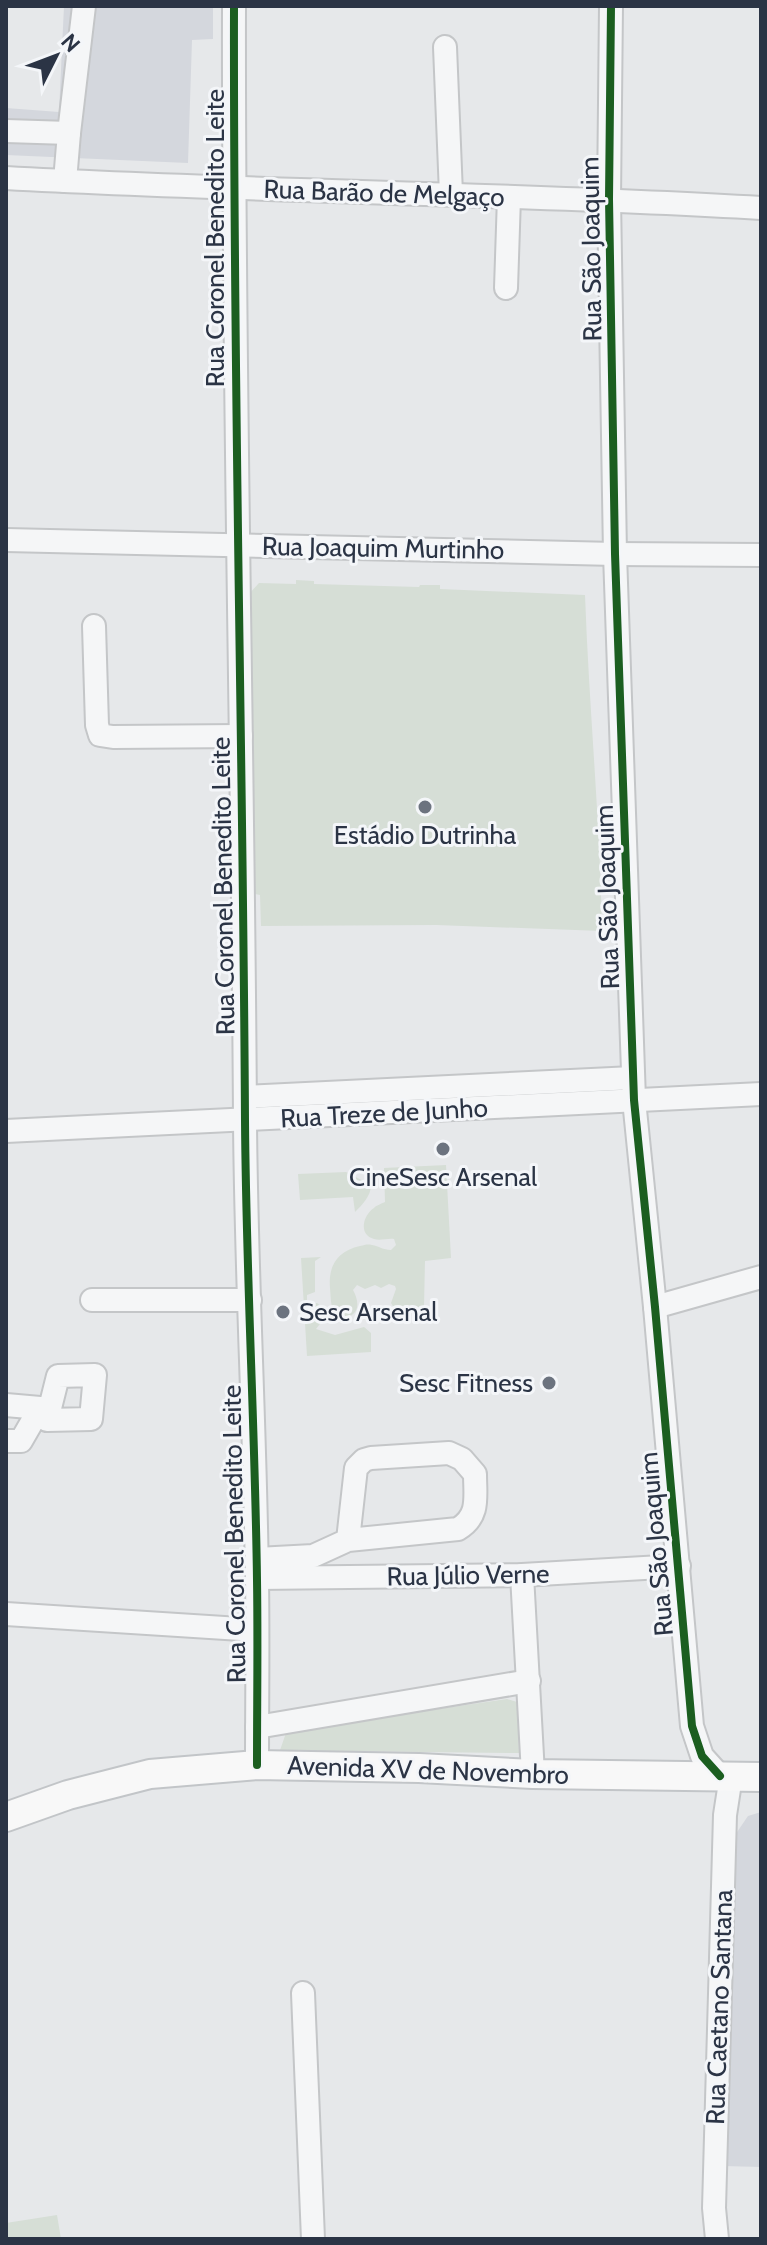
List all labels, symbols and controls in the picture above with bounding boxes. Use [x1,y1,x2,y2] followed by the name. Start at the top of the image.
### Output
[16,16,96,96] north arrow
[55,28,86,58] text: N
[199,89,231,387] street label: Rua Coronel Benedito Leite
[573,156,609,342] street label: Rua São Joaquim
[263,173,505,213] street label: Rua Barão de Melgaço
[261,530,505,566] street label: Rua Joaquim Murtinho
[204,737,242,1035] street label: Rua Coronel Benedito Leite
[416,798,434,816] marker: Estádio Dutrinha
[588,804,626,990] street label: Rua São Joaquim
[334,819,517,851] place label: Estádio Dutrinha
[279,1092,489,1134] street label: Rua Treze de Junho
[434,1140,452,1158] marker: CineSesc Arsenal
[349,1161,537,1193] place label: CineSesc Arsenal
[299,1296,437,1328] place label: Sesc Arsenal
[274,1303,292,1321] marker: Sesc Arsenal
[399,1367,533,1399] place label: Sesc Fitness
[540,1374,558,1392] marker: Sesc Fitness
[215,1385,253,1683] street label: Rua Coronel Benedito Leite
[632,1451,680,1637] street label: Rua São Joaquim
[386,1558,550,1592] street label: Rua Júlio Verne
[287,1749,569,1791] street label: Avenida XV de Novembro
[699,1888,739,2125] street label: Rua Caetano Santana

